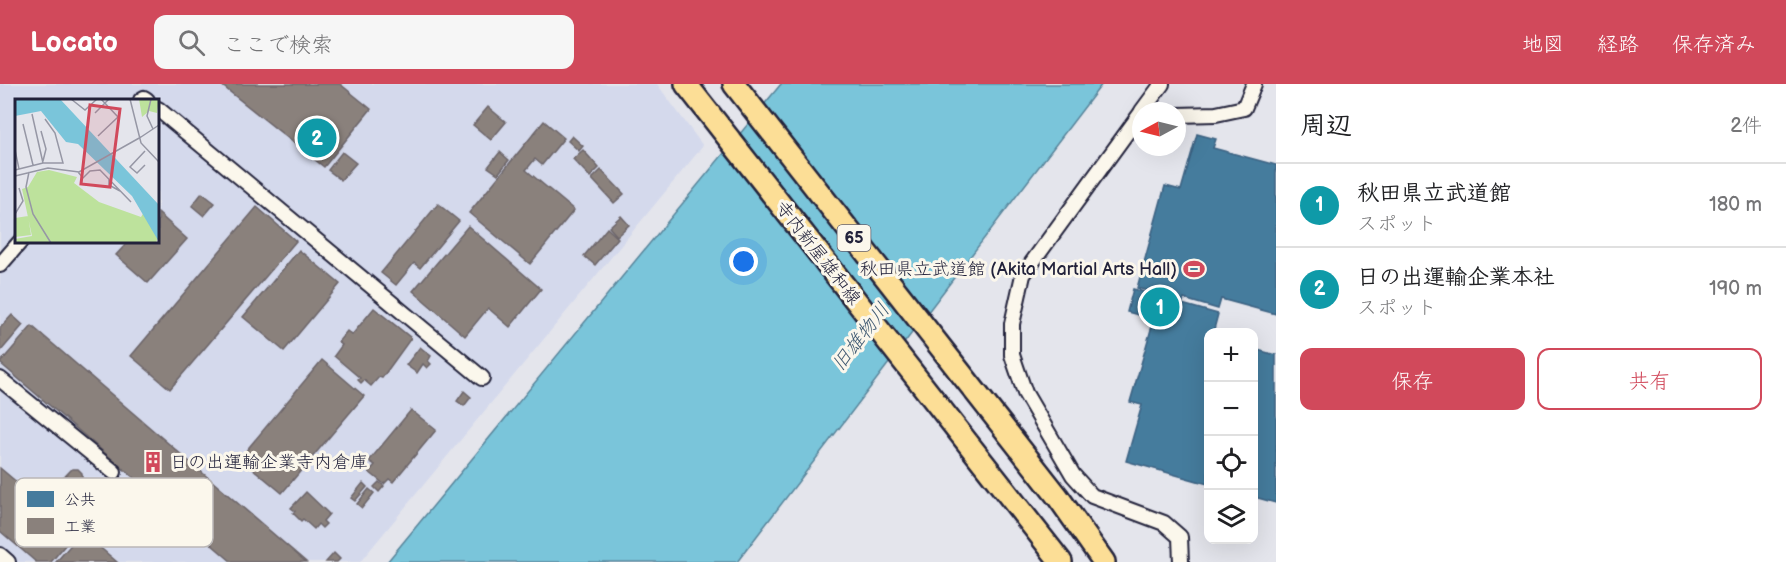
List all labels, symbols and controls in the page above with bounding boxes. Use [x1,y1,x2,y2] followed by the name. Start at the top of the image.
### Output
[154,15,574,69] search box
[30,26,118,59] text: Locato
[175,26,208,59] icon: search
[223,32,333,59] text: ここで検索
[1522,32,1564,57] text: 地図
[1597,32,1639,57] text: 経路
[1672,32,1756,57] text: 保存済み
[15,99,159,243] inset map
[1132,102,1186,156] north arrow
[1300,111,1352,142] text: 周辺
[1730,114,1762,138] text: 2件
[298,116,336,160] pin: 2
[1357,180,1511,207] text: 秋田県立武道館
[1315,193,1324,217] text: 1
[1709,193,1762,217] text: 180 m
[771,197,865,309] street label: 寺内新屋雄和線
[1357,212,1437,236] text: スポット
[838,225,870,251] road number: 65
[729,247,758,276] your location
[1182,257,1206,281] sports icon: 秋田県立武道館 (Akita Martial Arts Hall)
[860,259,1177,280] place label: 秋田県立武道館 (Akita Martial Arts Hall)
[1357,264,1555,291] text: 日の出運輸企業本社
[1314,277,1325,301] text: 2
[1709,277,1762,301] text: 190 m
[1140,284,1180,330] pin: 1
[1357,296,1437,320] text: スポット
[827,298,895,376] water label: 旧雄物川
[1204,328,1258,544] map controls
[1204,328,1258,382] button: +
[1300,348,1525,410] button: 保存
[1537,348,1762,410] button: 共有
[1204,382,1258,436] button: −
[1204,436,1258,490] button: locate
[141,450,165,474] building icon: 日の出運輸企業寺内倉庫
[170,452,368,473] place label: 日の出運輸企業寺内倉庫
[15,478,213,547] legend
[1204,490,1258,544] button: layers
[64,491,96,510] text: 公共
[64,518,96,537] text: 工業

